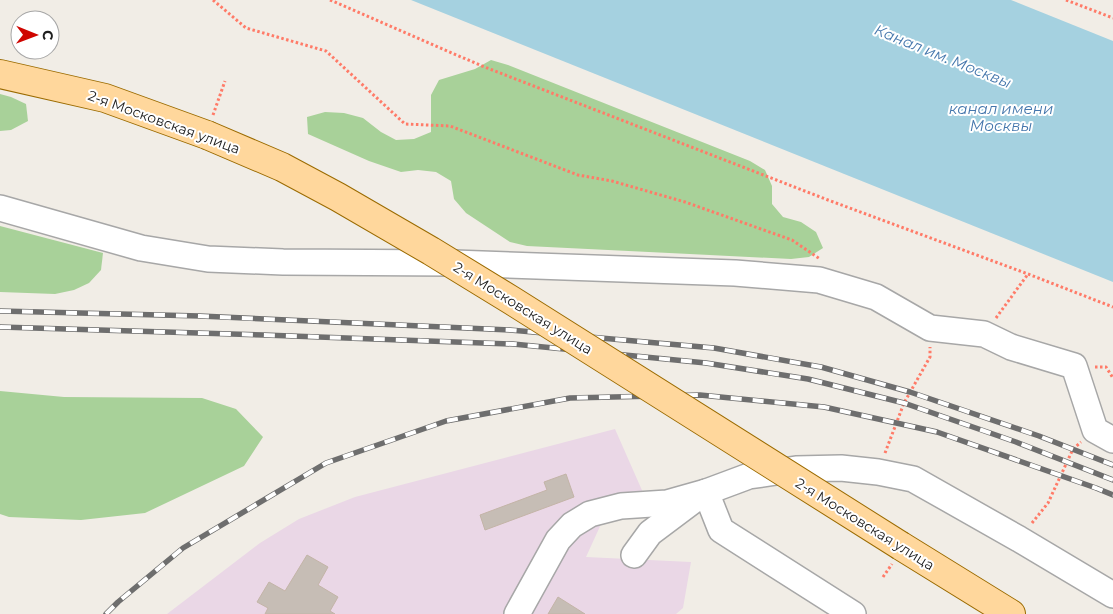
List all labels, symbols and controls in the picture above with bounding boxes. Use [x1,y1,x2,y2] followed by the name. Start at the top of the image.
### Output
[10,10,60,60] north arrow
[872,20,1014,92] water label: Канал им. Москвы
[39,30,57,40] text: С
[86,86,242,158] street label: 2-я Московская улица
[949,99,1053,135] water label: канал имени Москвы
[450,258,596,358] street label: 2-я Московская улица
[792,474,938,574] street label: 2-я Московская улица

